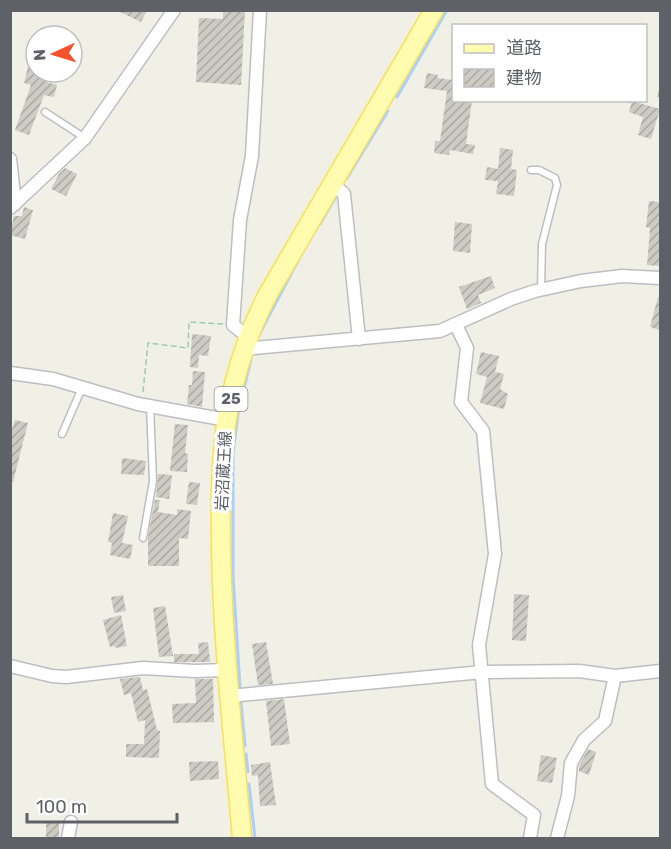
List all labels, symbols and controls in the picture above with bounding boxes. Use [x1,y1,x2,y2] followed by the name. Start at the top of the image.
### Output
[24,24,84,84] north arrow
[452,24,647,102] legend
[506,37,542,59] text: 道路
[30,49,49,61] text: N
[506,67,542,89] text: 建物
[214,387,248,411] road number: 25
[212,431,235,511] street label: 岩沼蔵王線
[27,786,177,824] scale bar
[36,796,87,818] text: 100 m

